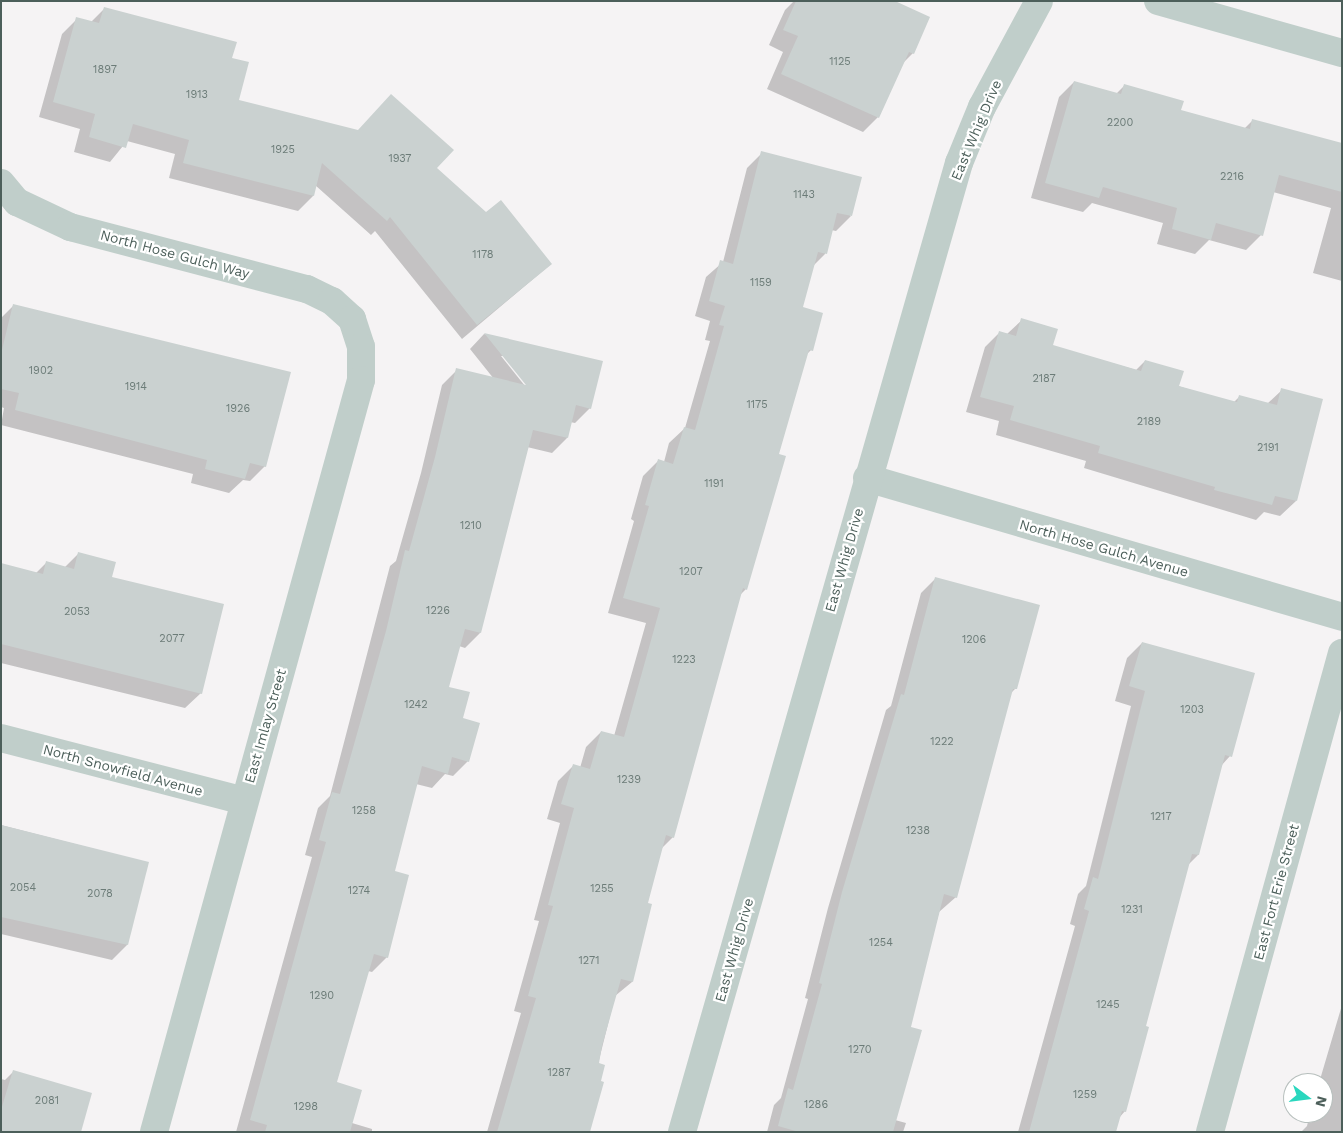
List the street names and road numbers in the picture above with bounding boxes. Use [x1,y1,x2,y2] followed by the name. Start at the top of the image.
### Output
[947,77,1005,183] street label: East Whig Drive
[98,226,252,282] street label: North Hose Gulch Way
[821,506,867,614] street label: East Whig Drive
[1017,516,1191,580] street label: North Hose Gulch Avenue
[241,667,289,785] street label: East Imlay Street
[41,740,205,800] street label: North Snowfield Avenue
[1250,822,1302,962] street label: East Fort Erie Street
[711,896,757,1004] street label: East Whig Drive

